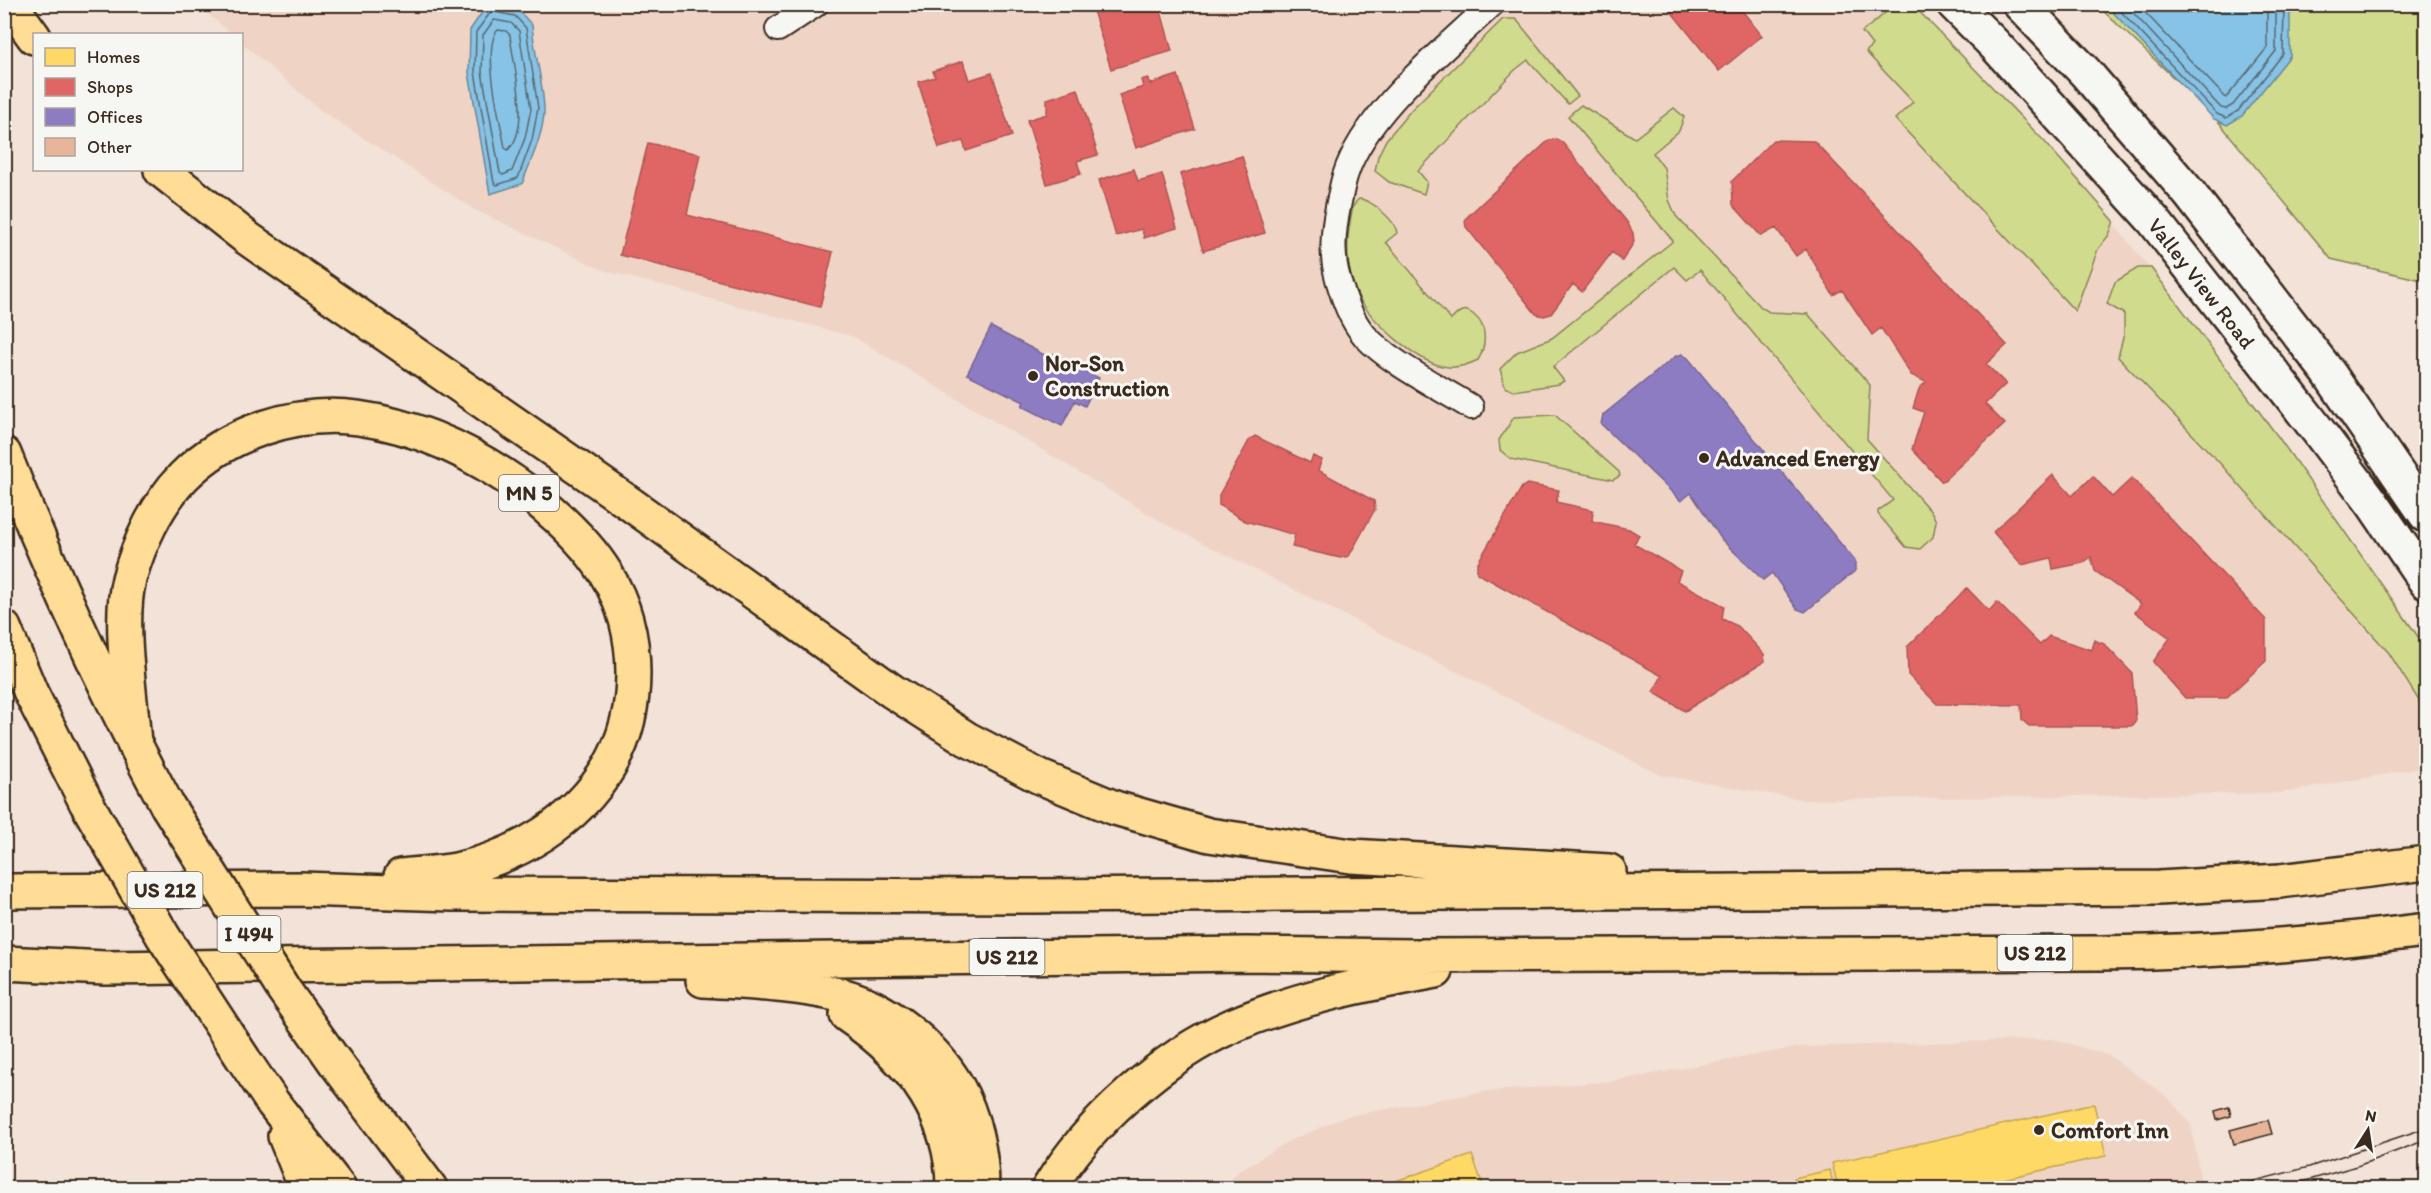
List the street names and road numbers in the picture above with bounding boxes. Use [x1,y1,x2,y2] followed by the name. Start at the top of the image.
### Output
[2142,212,2261,354] street label: Valley View Road
[499,475,559,511] road number: MN 5
[128,872,202,908] road number: US 212
[218,916,280,952] road number: I 494
[1998,935,2072,971] road number: US 212
[970,939,1044,975] road number: US 212

